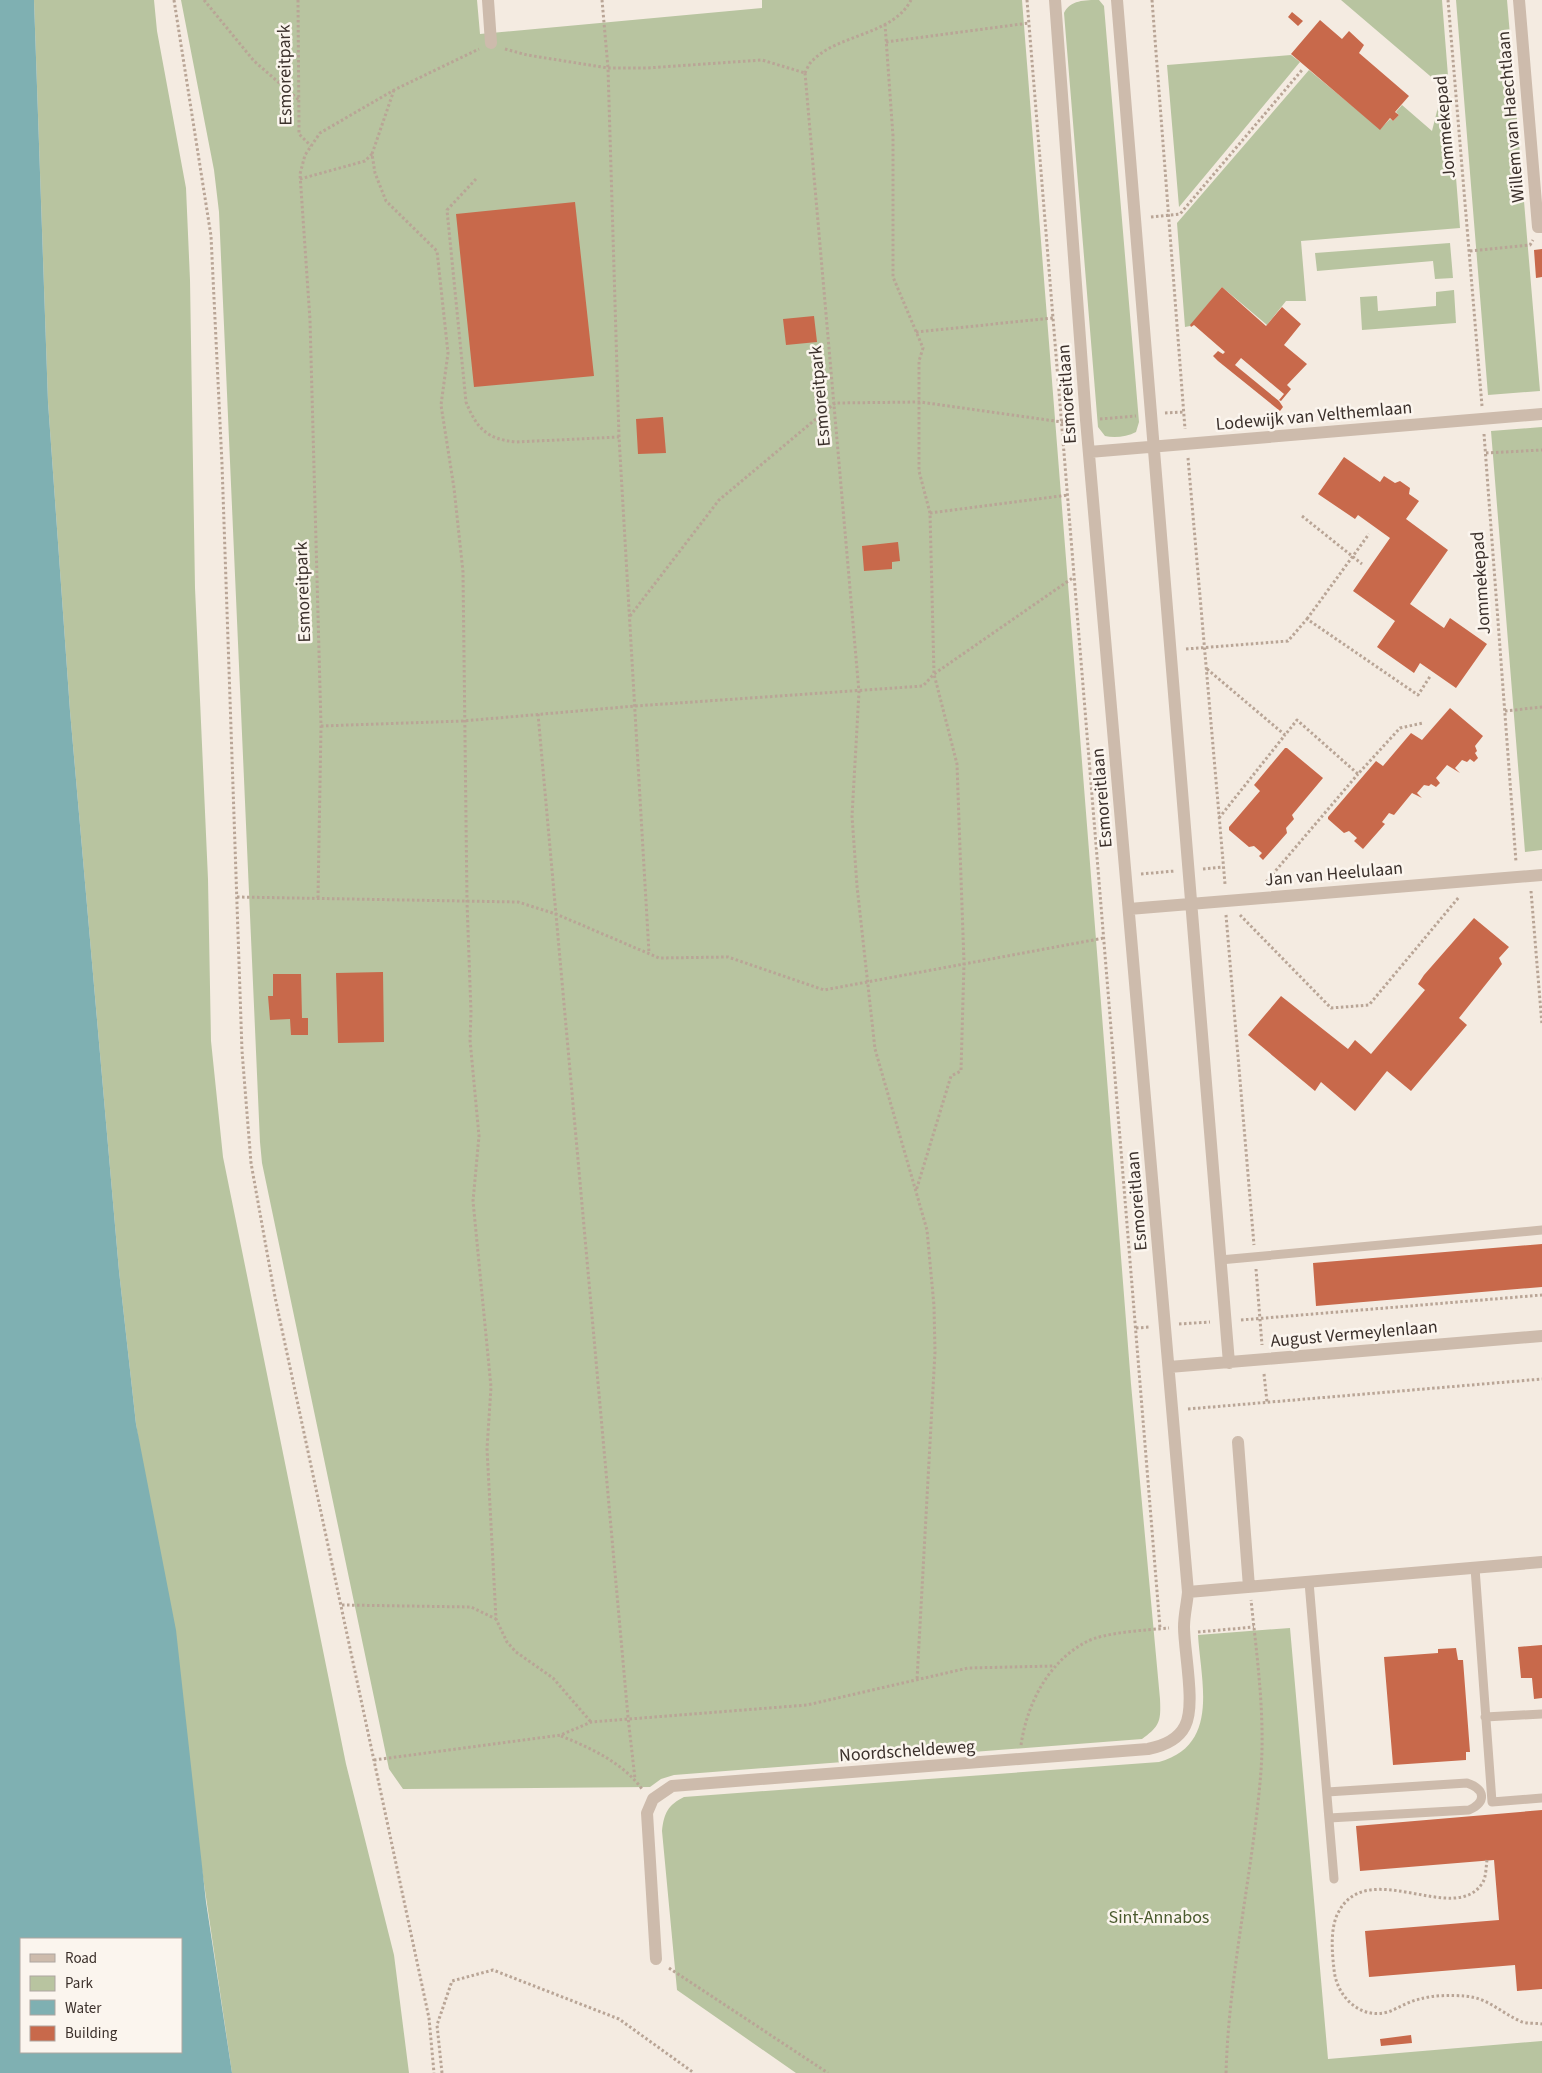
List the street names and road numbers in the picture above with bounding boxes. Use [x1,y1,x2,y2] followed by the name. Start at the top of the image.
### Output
[272,24,298,126] street label: Esmoreitpark
[1491,30,1531,204] street label: Willem van Haechtlaan
[1428,74,1462,180] street label: Jommekepad
[1051,343,1083,445] street label: Esmoreitlaan
[803,344,837,447] street label: Esmoreitpark
[1215,395,1413,437] street label: Lodewijk van Velthemlaan
[1465,531,1497,635] street label: Jommekepad
[289,541,317,643] street label: Esmoreitpark
[1085,747,1119,849] street label: Esmoreitlaan
[1264,856,1404,892] street label: Jan van Heelulaan
[1120,1150,1154,1252] street label: Esmoreitlaan
[1269,1314,1439,1354] street label: August Vermeylenlaan
[838,1734,976,1768] street label: Noordscheldeweg

